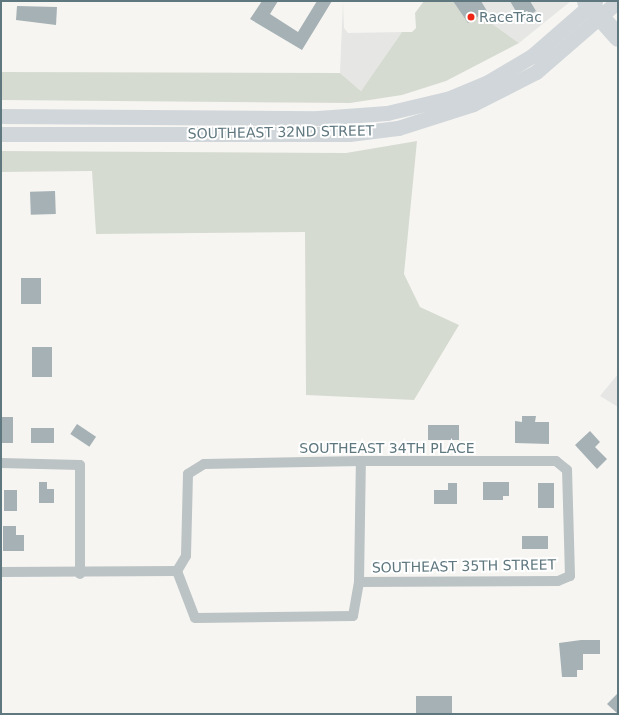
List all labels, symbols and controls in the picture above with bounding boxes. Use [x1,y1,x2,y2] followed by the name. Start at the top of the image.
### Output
[479,9,542,25] place label: RaceTrac
[466,12,476,22] marker: RaceTrac
[188,122,374,142] street label: SOUTHEAST 32ND STREET
[299,440,475,456] street label: SOUTHEAST 34TH PLACE
[372,556,556,576] street label: SOUTHEAST 35TH STREET

